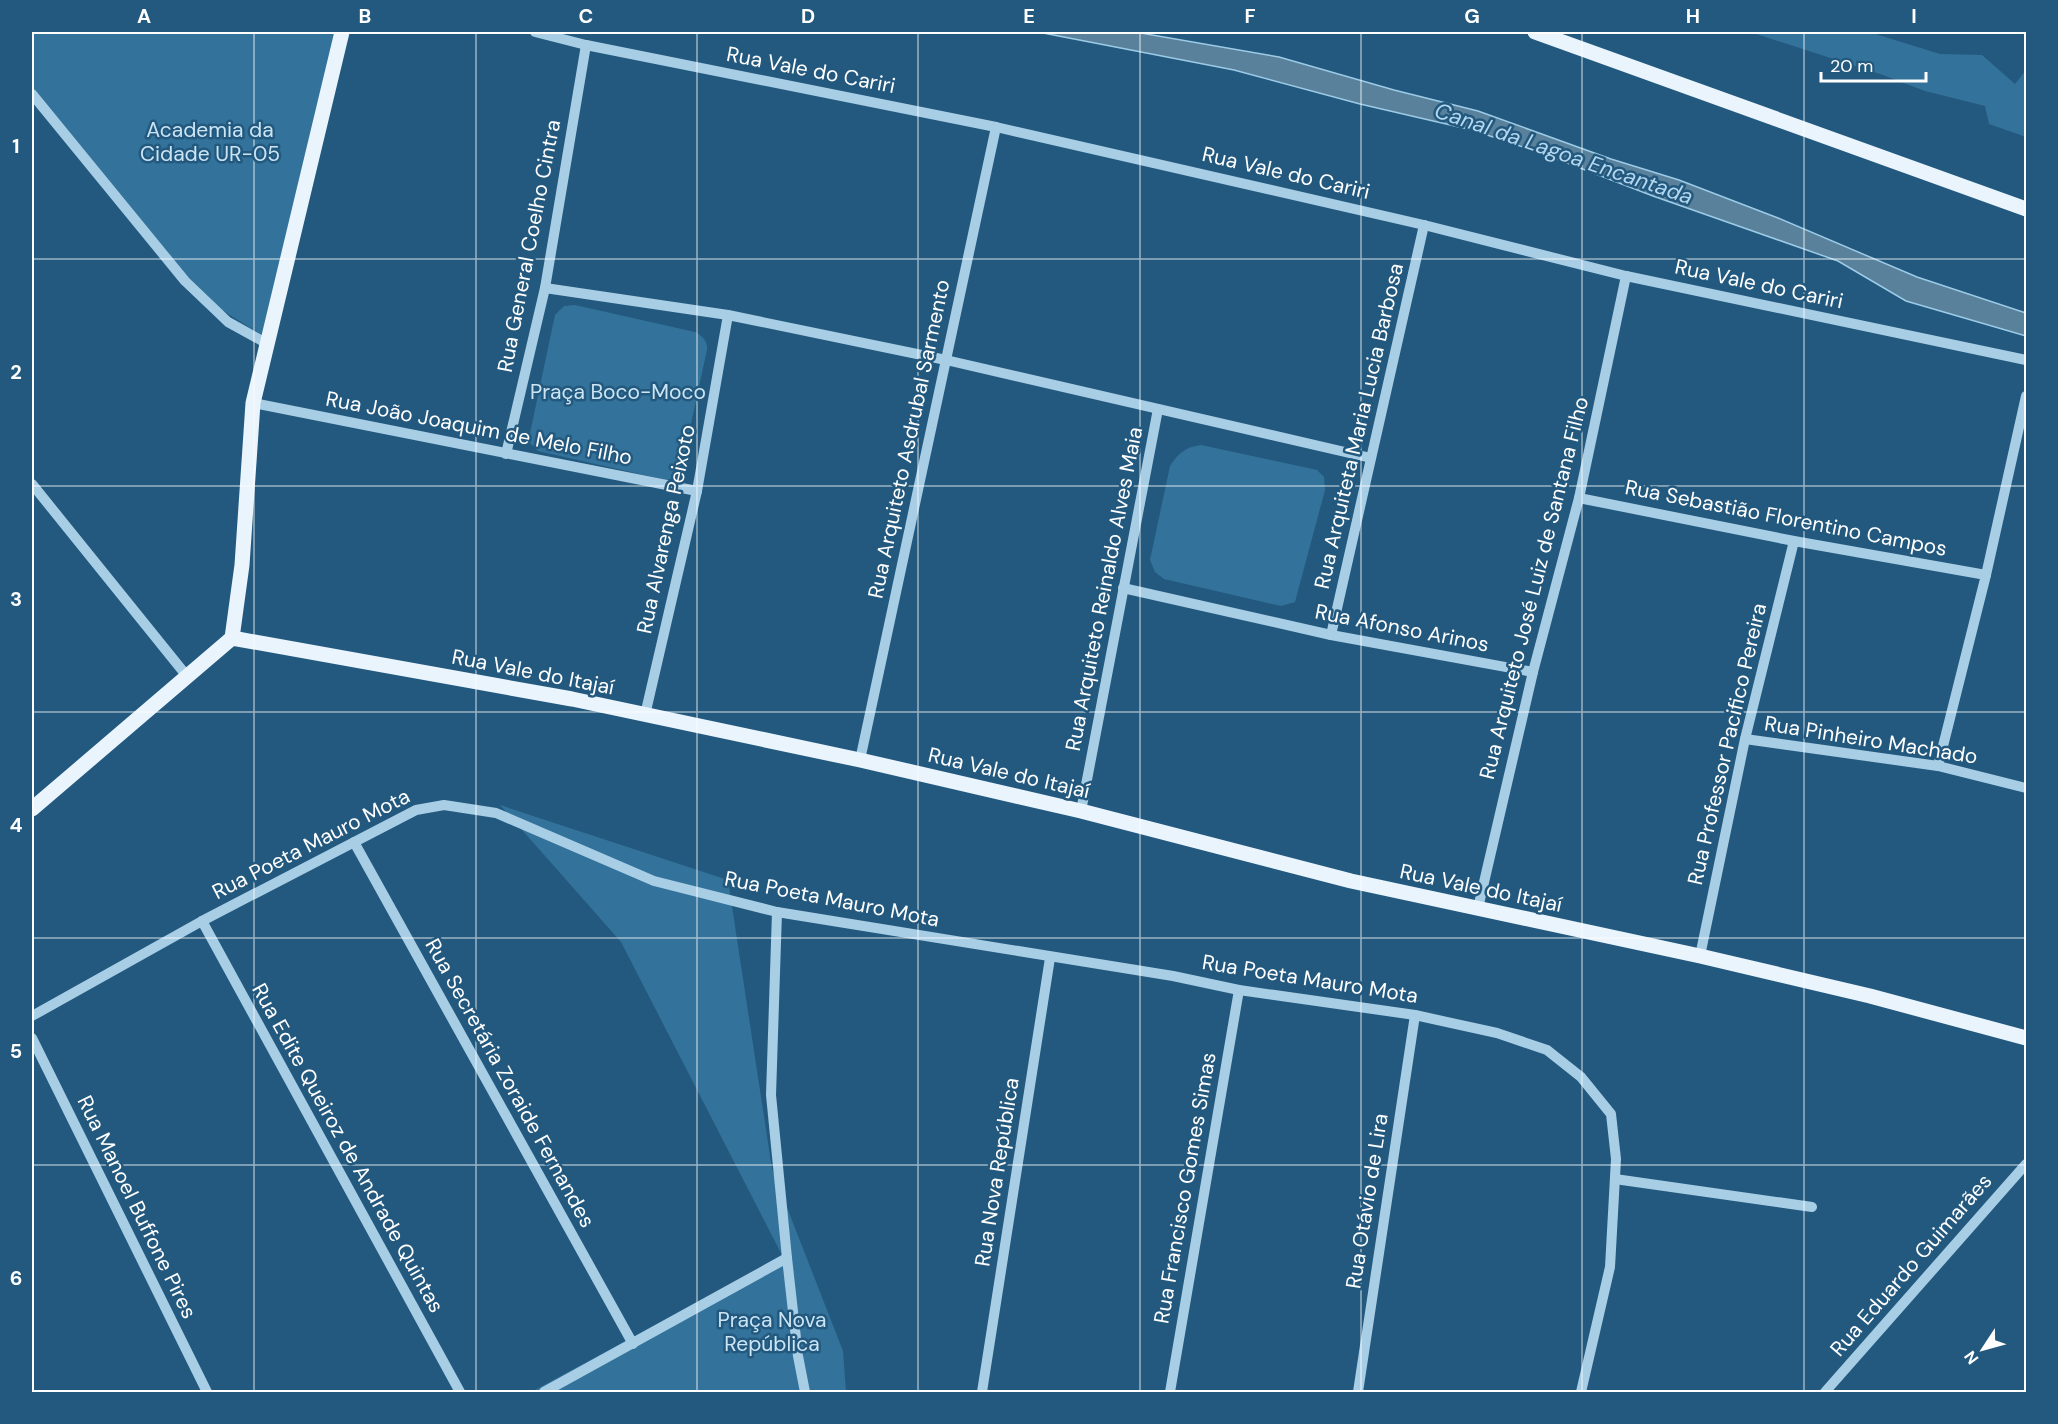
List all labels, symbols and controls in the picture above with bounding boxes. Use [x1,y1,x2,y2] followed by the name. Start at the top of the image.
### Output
[137,3,151,29] text: A
[359,3,371,29] text: B
[579,3,593,29] text: C
[801,3,815,29] text: D
[1023,3,1035,29] text: E
[1244,3,1256,29] text: F
[1464,3,1480,29] text: G
[1686,3,1700,29] text: H
[1911,3,1917,29] text: I
[724,40,898,100] street label: Rua Vale do Cariri
[1821,45,1926,83] scale bar
[1830,54,1873,78] text: 20 m
[1431,96,1697,211] water label: Canal da Lagoa Encantada
[140,116,280,168] park label: Academia da Cidade UR-05
[491,117,567,375] street label: Rua General Coelho Cintra
[12,133,20,159] text: 1
[1199,140,1373,206] street label: Rua Vale do Cariri
[1672,252,1846,316] street label: Rua Vale do Cariri
[1308,260,1410,592] street label: Rua Arquiteta Maria Lucia Barbosa
[861,277,957,601] street label: Rua Arquiteto Asdrubal Sarmento
[10,359,22,385] text: 2
[530,378,706,406] park label: Praça Boco-Moco
[324,385,634,471] street label: Rua João Joaquim de Melo Filho
[1473,394,1595,782] street label: Rua Arquiteto José Luiz de Santana Filho
[630,422,702,636] street label: Rua Alvarenga Peixoto
[1059,425,1149,753] street label: Rua Arquiteto Reinaldo Alves Maia
[1623,473,1949,563] street label: Rua Sebastião Florentino Campos
[10,586,22,612] text: 3
[1313,597,1491,659] street label: Rua Afonso Arinos
[1681,600,1773,888] street label: Rua Professor Pacifico Pereira
[449,643,617,702] street label: Rua Vale do Itajaí
[1762,709,1980,771] street label: Rua Pinheiro Machado
[925,741,1093,805] street label: Rua Vale do Itajaí
[207,782,415,906] street label: Rua Poeta Mauro Mota
[10,812,23,838] text: 4
[1397,857,1565,919] street label: Rua Vale do Itajaí
[722,864,942,934] street label: Rua Poeta Mauro Mota
[419,933,601,1233] street label: Rua Secretária Zoraide Fernandes
[1200,948,1420,1010] street label: Rua Poeta Mauro Mota
[245,978,451,1318] street label: Rua Edite Queiroz de Andrade Quintas
[10,1038,22,1064] text: 5
[1147,1050,1223,1326] street label: Rua Francisco Gomes Simas
[968,1076,1026,1268] street label: Rua Nova República
[71,1091,203,1323] street label: Rua Manoel Buffone Pires
[1339,1111,1395,1291] street label: Rua Otávio de Lira
[1824,1168,1998,1362] street label: Rua Eduardo Guimarães
[10,1265,22,1291] text: 6
[718,1306,826,1358] park label: Praça Nova República
[1953,1319,2013,1379] north arrow
[1959,1347,1983,1368] text: N

